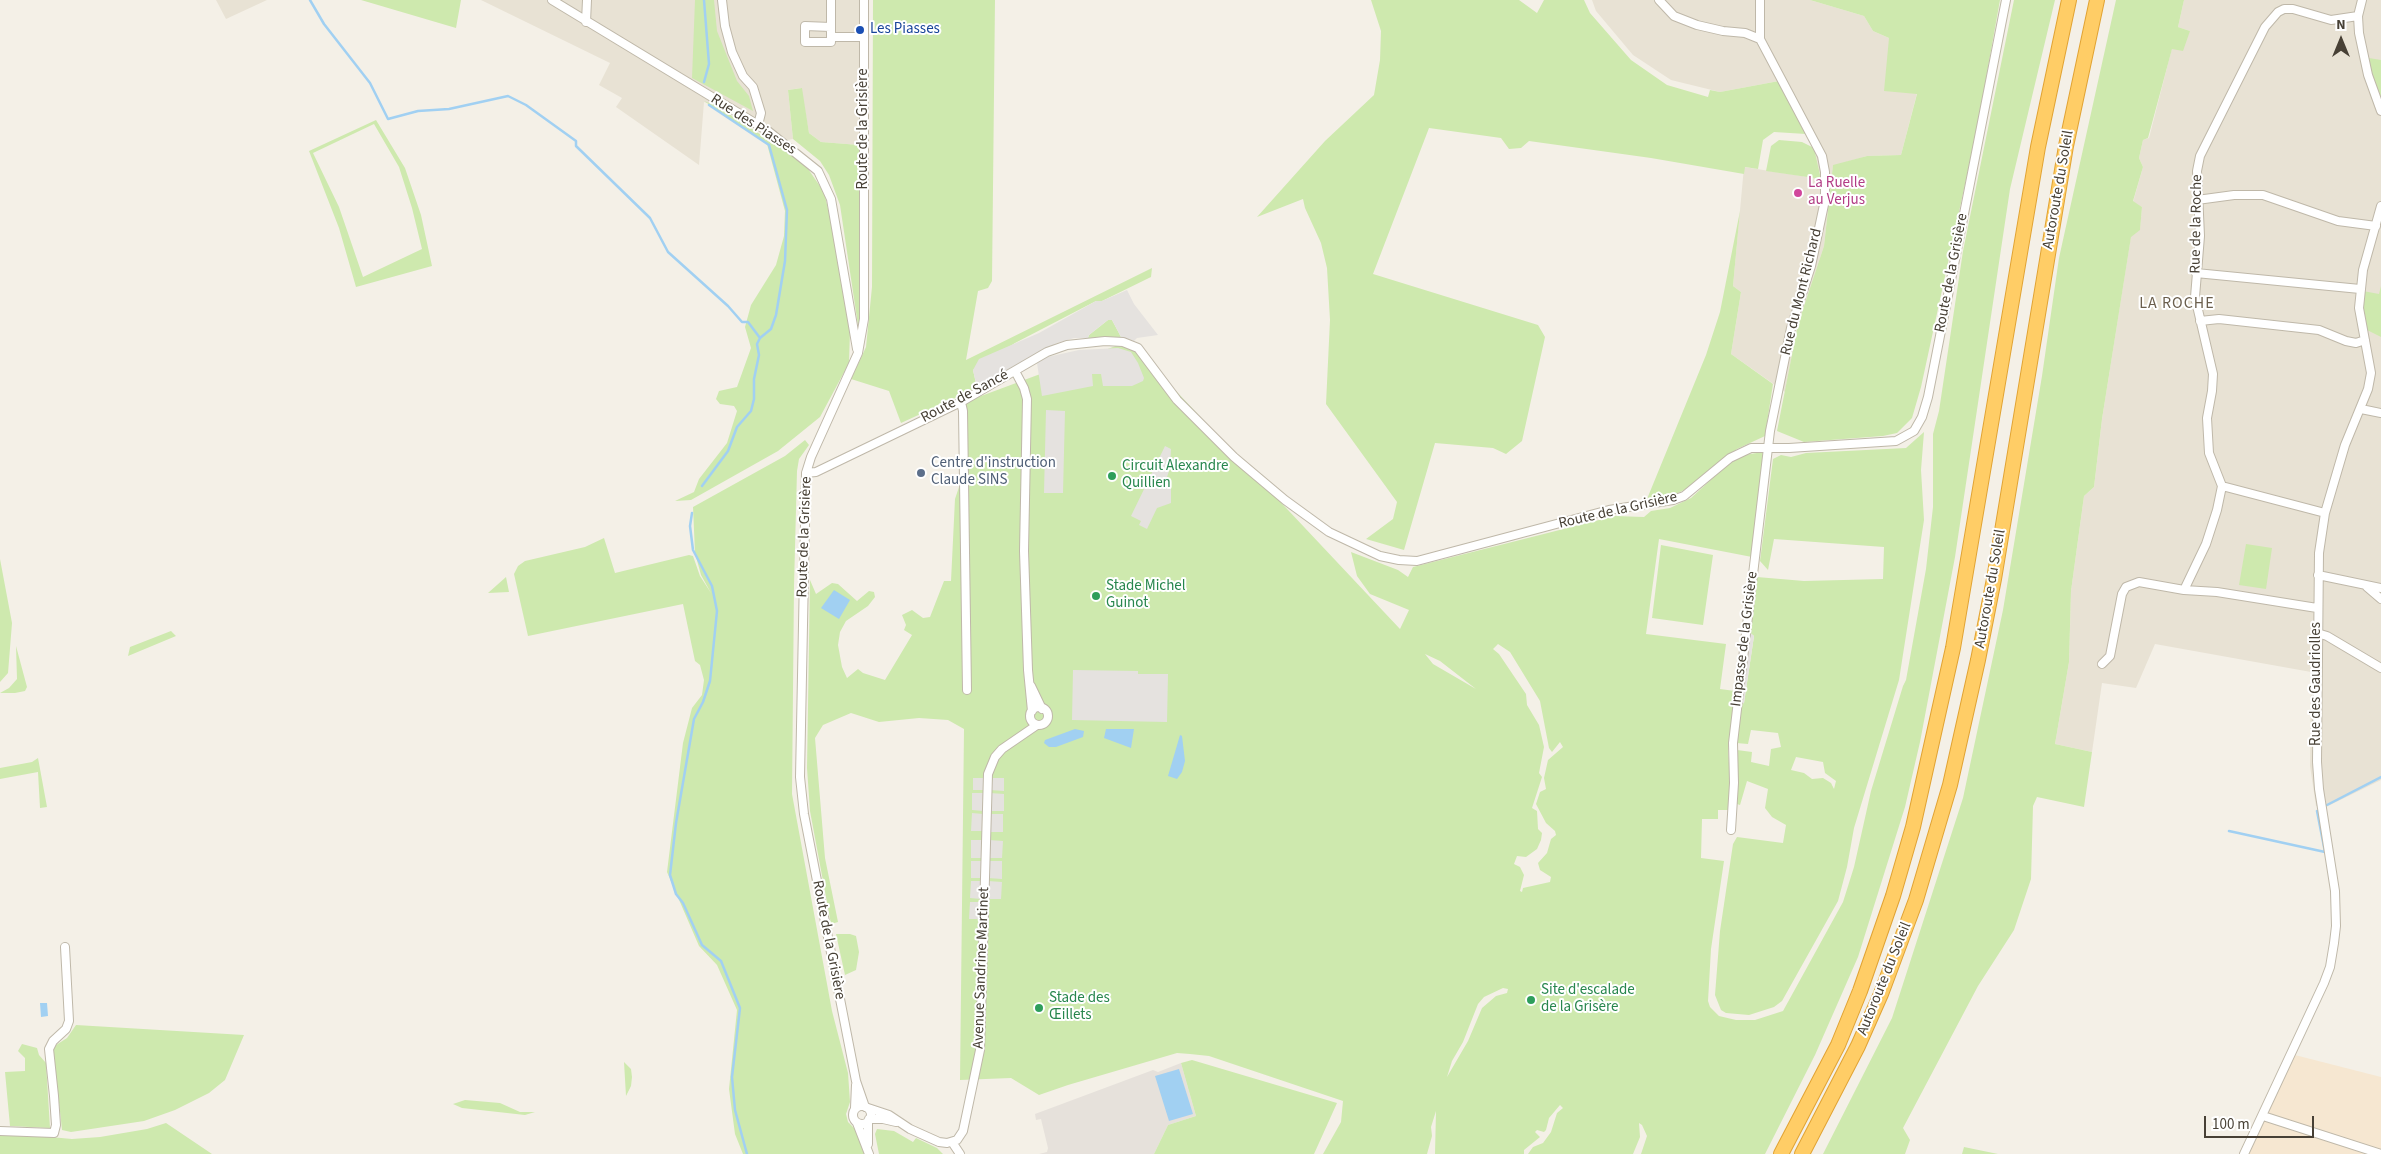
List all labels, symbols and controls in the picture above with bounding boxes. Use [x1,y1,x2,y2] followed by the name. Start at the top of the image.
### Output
[2316,15,2366,65] north arrow
[2336,15,2346,35] text: N
[870,21,940,39] place label: Les Piasses
[854,24,866,36] marker: Les Piasses
[855,68,873,190] street label: Route de la Grisière
[707,91,799,159] street label: Rue des Piasses
[2040,129,2078,251] street label: Autoroute du Soleil
[2187,174,2207,274] street label: Rue de la Roche
[1808,175,1865,210] place label: La Ruelle au Verjus
[1792,187,1804,199] marker: La Ruelle au Verjus
[1932,212,1972,334] street label: Route de la Grisière
[1778,227,1826,357] street label: Rue du Mont Richard
[2138,294,2216,314] district label: LA ROCHE
[918,366,1012,428] street label: Route de Sancé
[931,455,1056,490] place label: Centre d'instruction Claude SINS
[1122,458,1228,493] place label: Circuit Alexandre Quillien
[915,467,927,479] marker: Centre d'instruction Claude SINS
[1106,470,1118,482] marker: Circuit Alexandre Quillien
[794,476,816,598] street label: Route de la Grisière
[1557,489,1679,533] street label: Route de la Grisière
[1972,528,2010,650] street label: Autoroute du Soleil
[1728,570,1762,708] street label: Impasse de la Grisière
[1106,578,1186,613] place label: Stade Michel Guinot
[1090,590,1102,602] marker: Stade Michel Guinot
[2308,622,2326,746] street label: Rue des Gaudriolles
[808,879,848,1001] street label: Route de la Grisière
[970,887,994,1049] street label: Avenue Sandrine Martinet
[1854,920,1916,1038] street label: Autoroute du Soleil
[1541,982,1635,1017] place label: Site d'escalade de la Grisère
[1049,990,1110,1025] place label: Stade des Œillets
[1525,994,1537,1006] marker: Site d'escalade de la Grisère
[1033,1002,1045,1014] marker: Stade des Œillets
[2206,1106,2316,1138] scale bar
[2212,1114,2250,1135] text: 100 m

